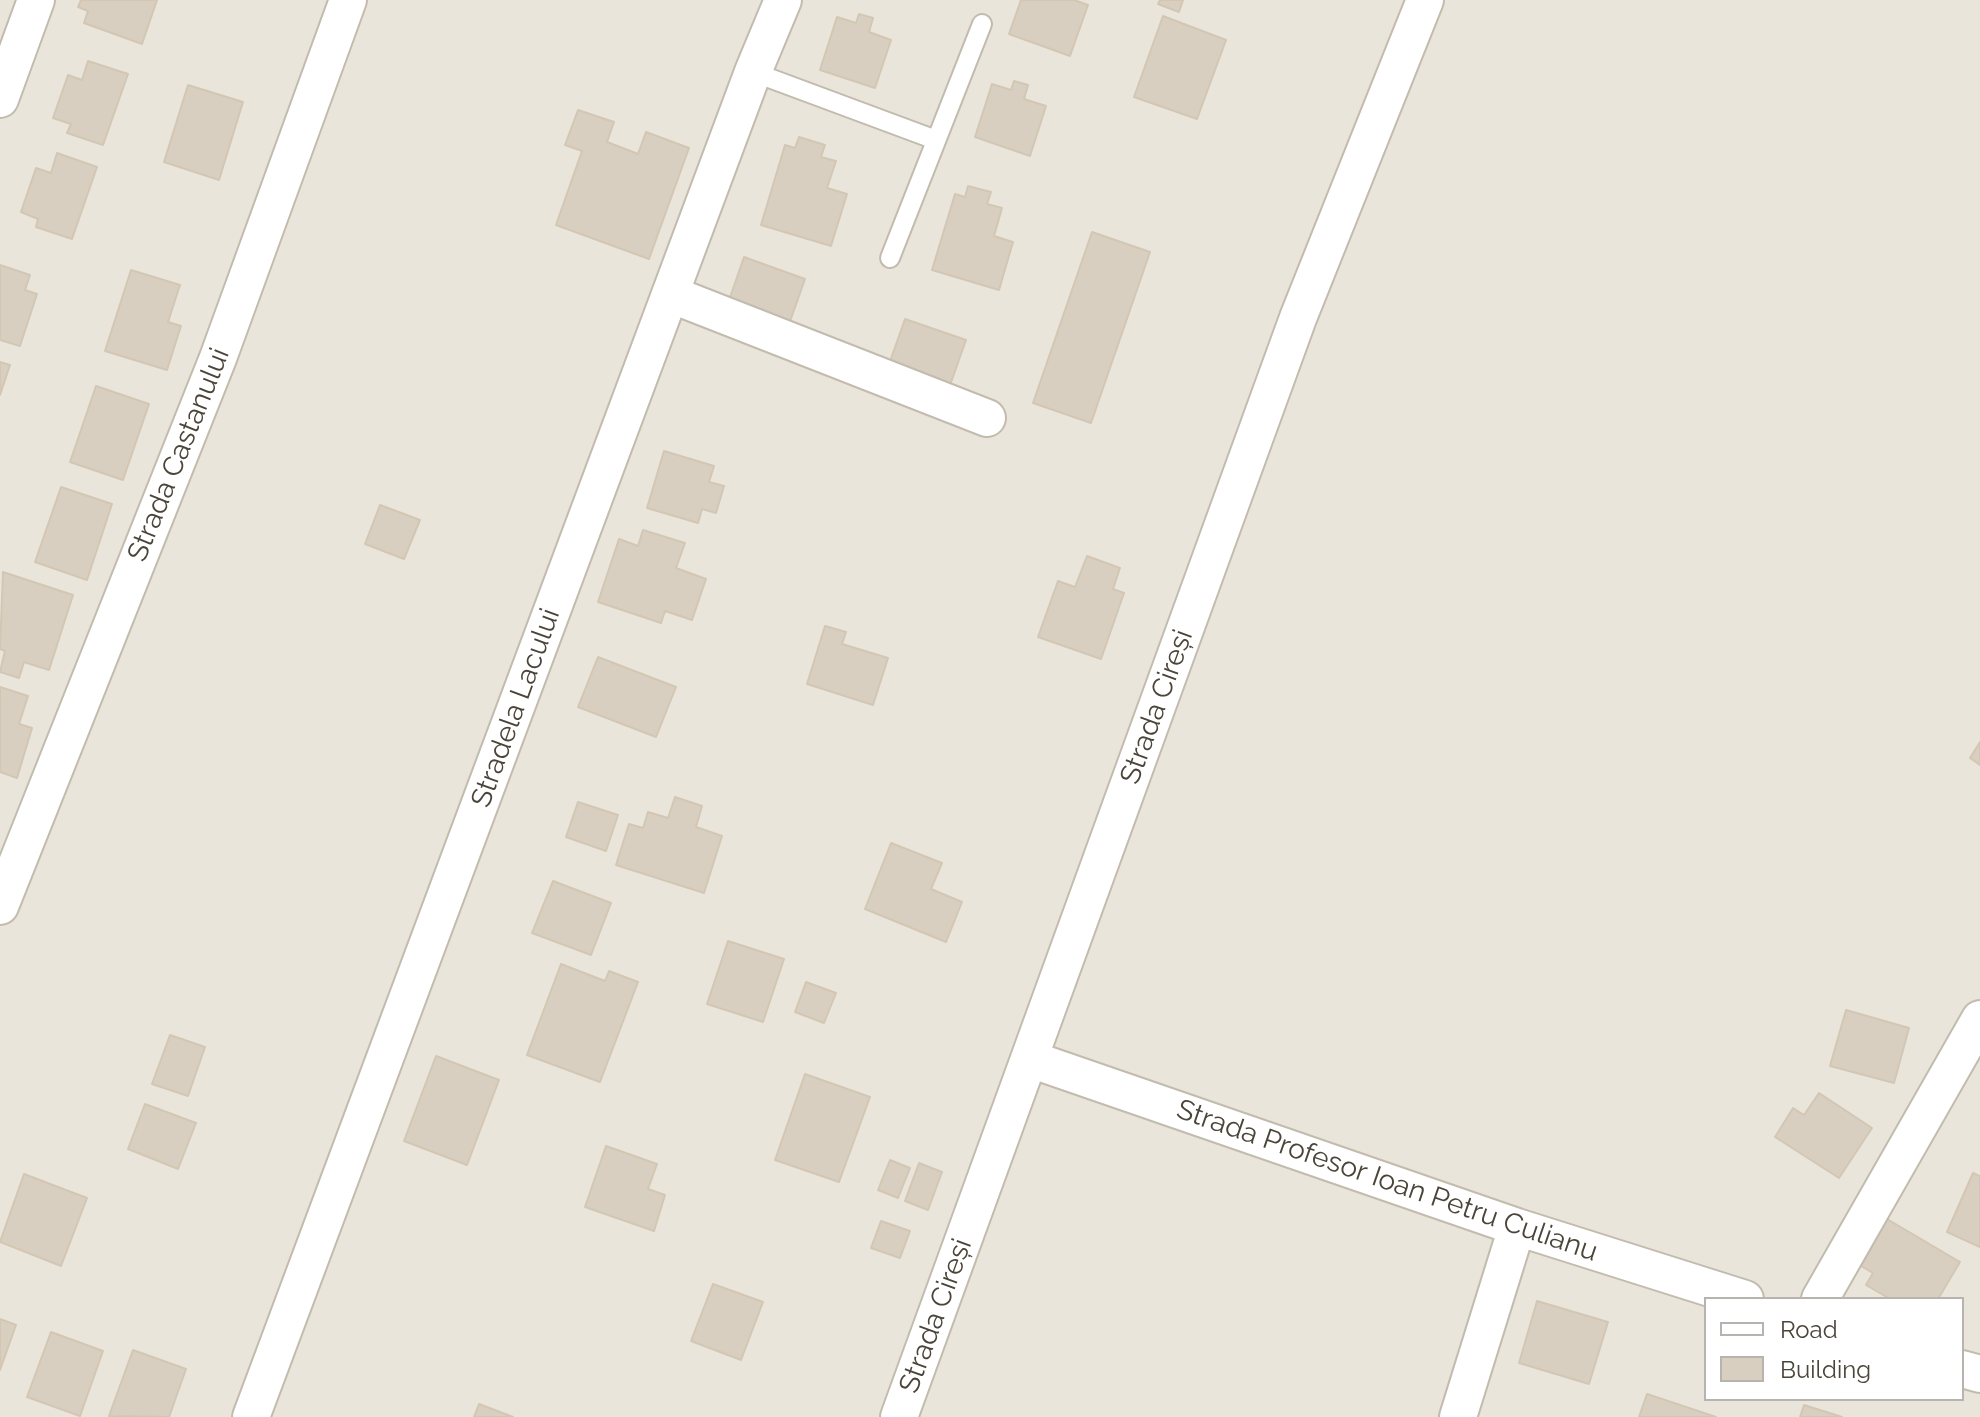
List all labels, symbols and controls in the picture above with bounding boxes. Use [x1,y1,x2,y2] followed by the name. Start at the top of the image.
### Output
[121,344,237,566] street label: Strada Castanului
[464,604,568,812] street label: Stradela Lacului
[1114,625,1200,789] street label: Strada Cireși
[1172,1093,1602,1269] street label: Strada Profesor Ioan Petru Culianu
[893,1234,979,1398] street label: Strada Cireși
[1704,1297,1964,1401] legend
[1780,1315,1838,1344] text: Road
[1780,1355,1871,1384] text: Building

